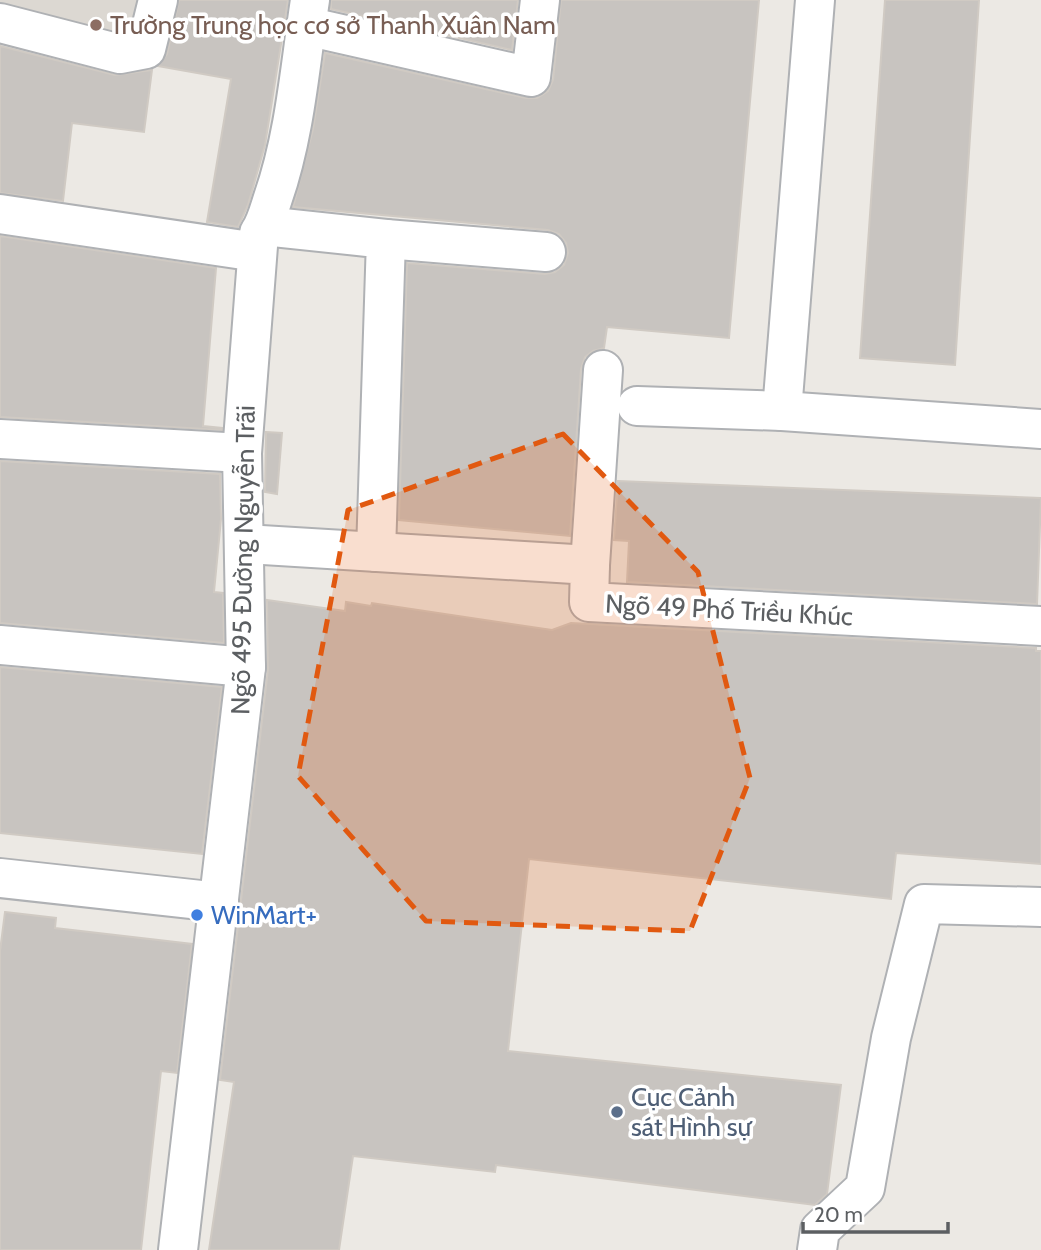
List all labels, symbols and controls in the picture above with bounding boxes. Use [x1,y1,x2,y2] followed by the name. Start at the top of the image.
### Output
[110,9,556,41] place label: Trường Trung học cơ sở Thanh Xuân Nam
[88,17,104,33] marker: Trường Trung học cơ sở Thanh Xuân Nam
[224,405,262,715] street label: Ngõ 495 Đường Nguyễn Trãi
[604,588,854,632] street label: Ngõ 49 Phố Triều Khúc
[211,899,317,931] place label: WinMart+
[189,907,205,923] marker: WinMart+
[631,1081,753,1143] place label: Cục Cảnh sát Hình sự
[609,1104,625,1120] marker: Cục Cảnh sát Hình sự
[803,1190,948,1234] scale bar
[814,1202,863,1227] text: 20 m

